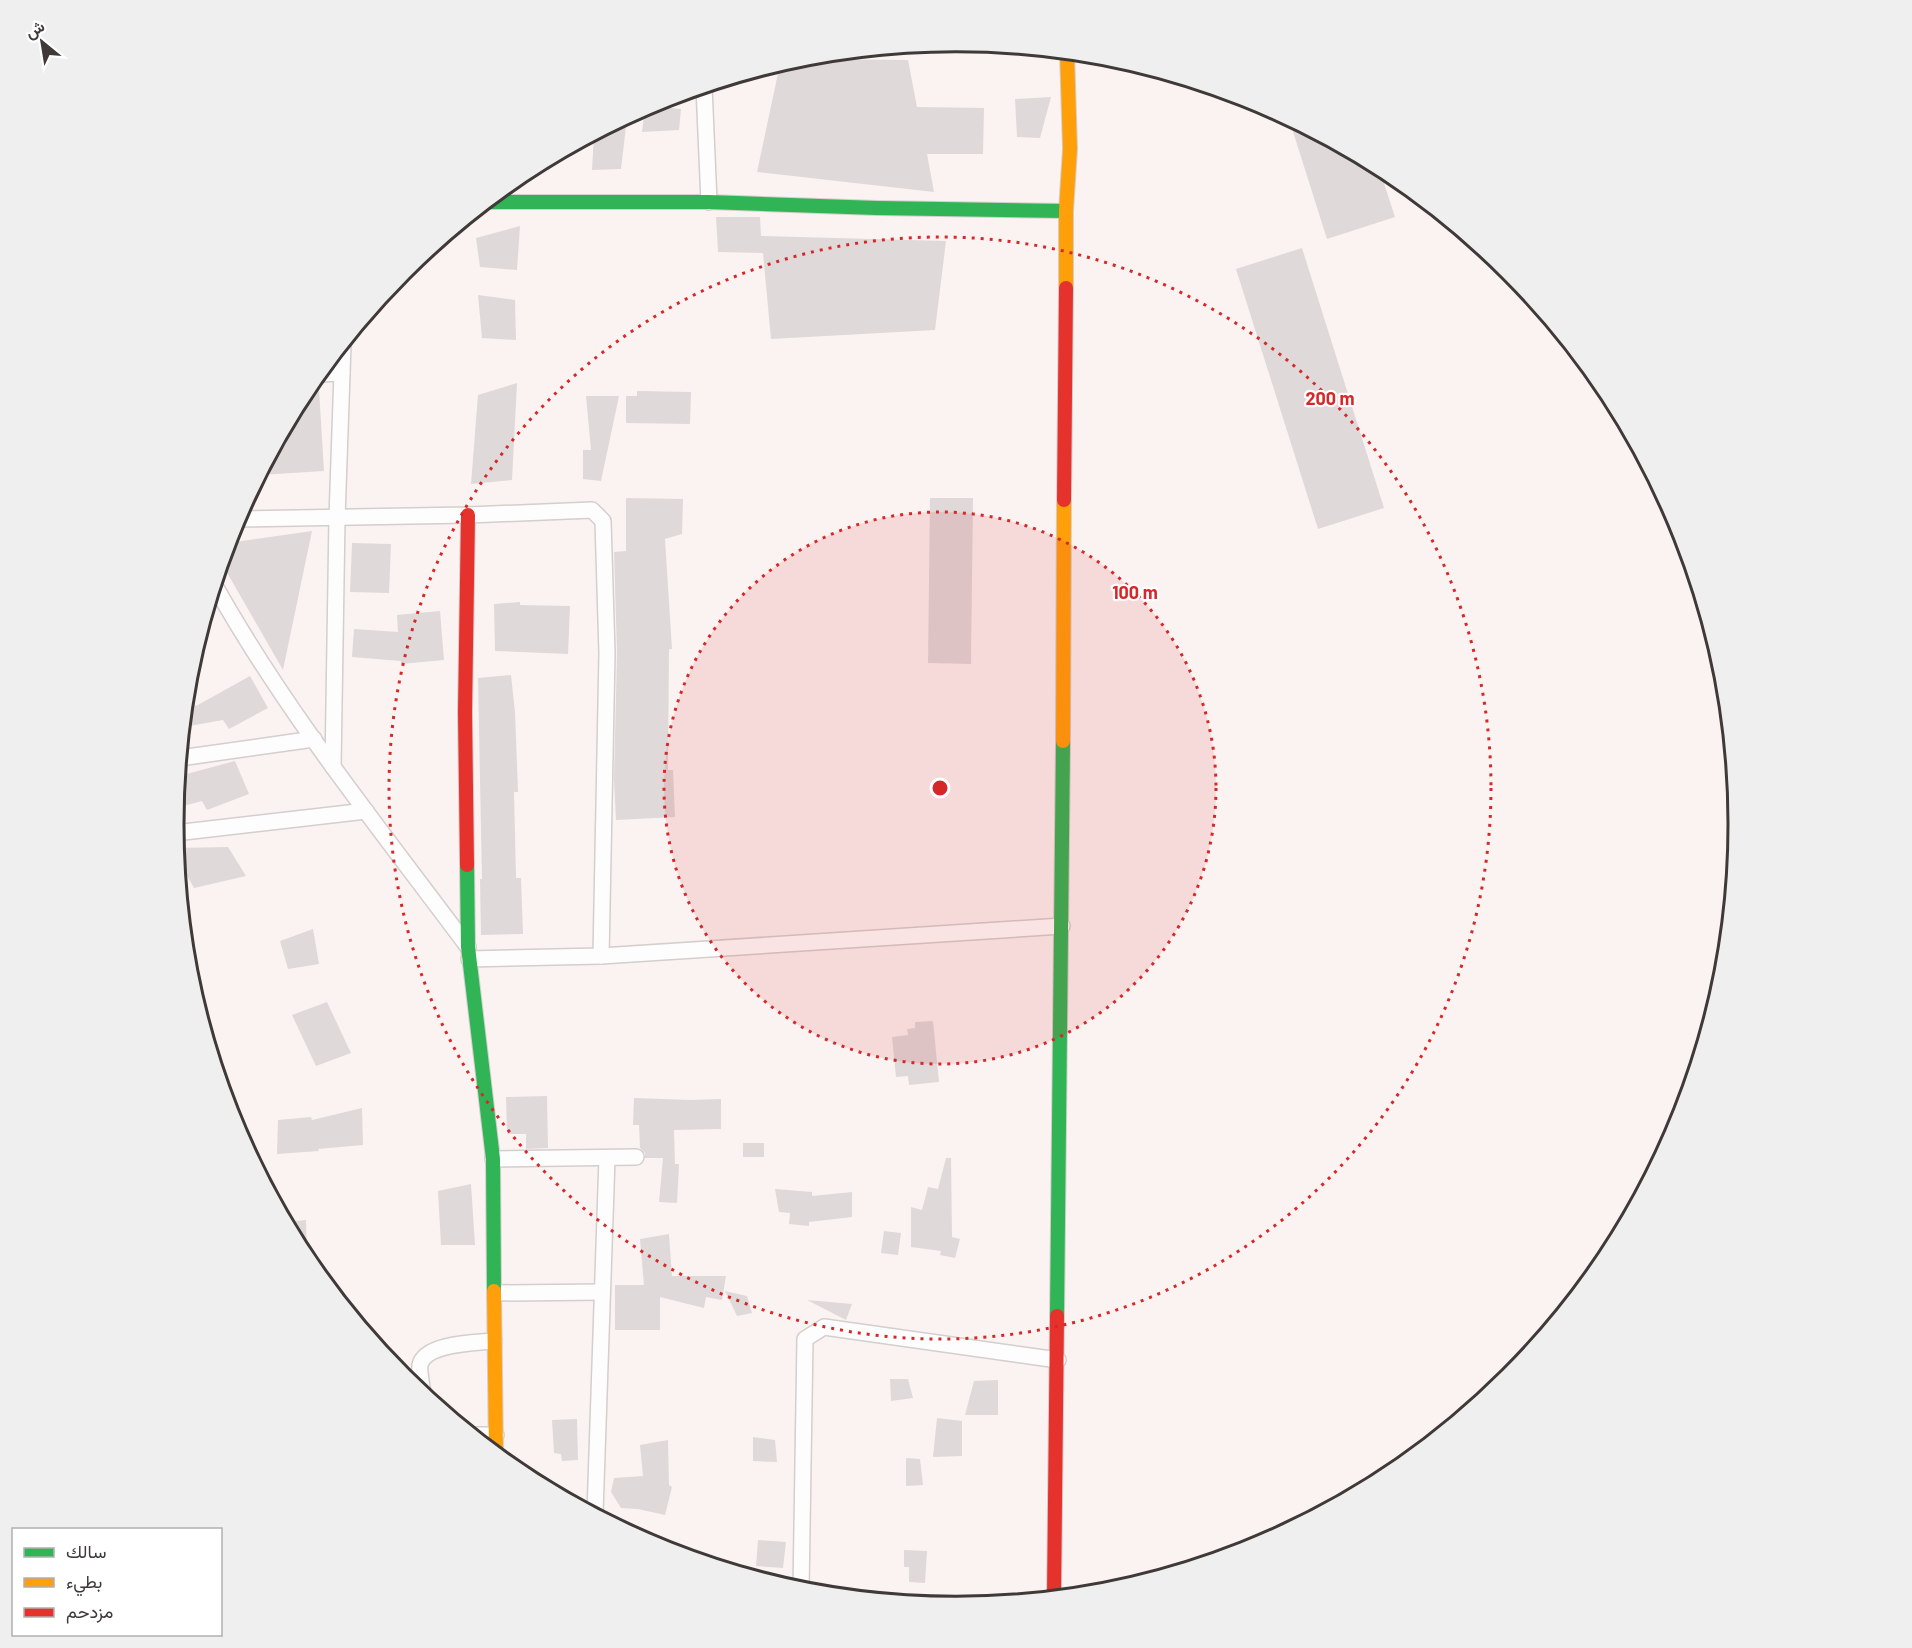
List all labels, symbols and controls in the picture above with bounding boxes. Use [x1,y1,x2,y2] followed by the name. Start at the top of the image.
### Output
[12,12,72,72] north arrow
[21,16,48,42] text: ش
[1305,387,1355,409] text: 200 m
[1112,581,1158,603] text: 100 m
[930,778,950,798] centre of rings
[12,1528,222,1636] legend
[66,1540,106,1562] text: سالك
[66,1570,102,1597] text: بطيء
[66,1600,113,1624] text: مزدحم

